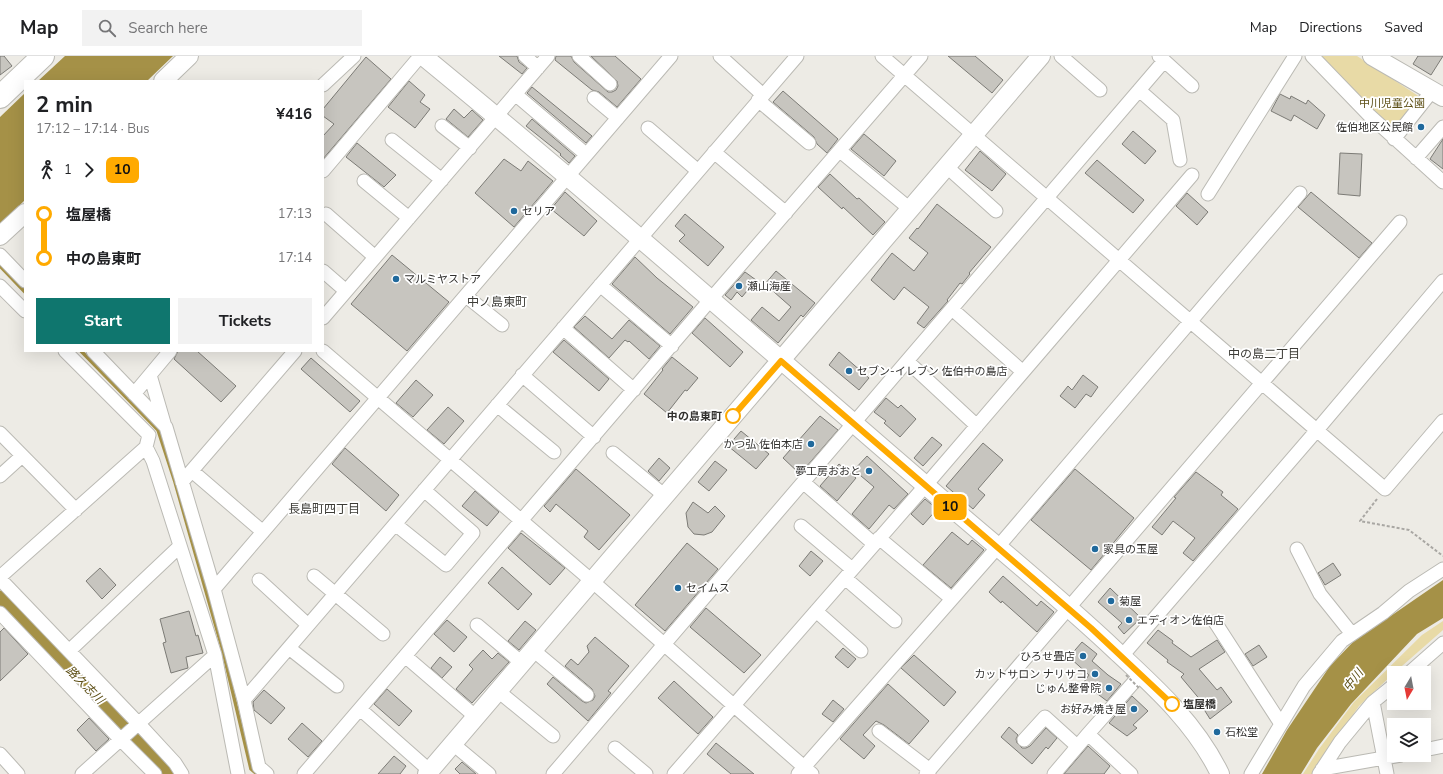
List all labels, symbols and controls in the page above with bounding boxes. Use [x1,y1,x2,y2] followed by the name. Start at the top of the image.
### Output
[82,10,362,46] search box
[20,15,58,41] text: Map
[96,17,118,39] icon: search
[128,18,208,38] text: Search here
[1250,18,1277,37] text: Map
[1299,18,1362,37] text: Directions
[1384,18,1423,37] text: Saved
[36,90,93,120] text: 2 min
[1359,96,1425,111] park label: 中川児童公園
[276,104,312,124] text: ¥416
[36,120,150,138] text: 17:12 – 17:14 · Bus
[1336,120,1413,135] place label: 佐伯地区公民館
[1416,122,1426,132] marker: 佐伯地区公民館
[36,159,58,181] icon: walk
[78,159,100,181] icon: forward
[114,160,131,179] text: 10
[64,161,72,179] text: 1
[522,204,555,219] place label: セリア
[66,205,111,225] text: 塩屋橋
[278,205,312,223] text: 17:13
[509,206,519,216] marker: セリア
[66,249,141,269] text: 中の島東町
[278,249,312,267] text: 17:14
[404,272,481,287] place label: マルミヤストア
[391,274,401,284] marker: マルミヤストア
[747,279,791,294] place label: 瀬山海産
[734,281,744,291] marker: 瀬山海産
[467,294,527,310] district label: 中ノ島東町
[36,298,170,344] button: Start
[178,298,312,344] button: Tickets
[1228,346,1300,362] district label: 中の島二丁目
[857,364,1008,379] place label: セブン-イレブン 佐伯中の島店
[844,366,854,376] marker: セブン-イレブン 佐伯中の島店
[725,408,741,424] marker: 中の島東町
[667,409,722,424] place label: 中の島東町
[723,437,803,452] place label: かつ弘 佐伯本店
[806,439,816,449] marker: かつ弘 佐伯本店
[795,464,861,479] place label: 夢工房おおと
[864,466,874,476] marker: 夢工房おおと
[932,494,968,520] line badge: 10
[942,497,958,516] text: 10
[288,501,360,517] district label: 長島町四丁目
[1103,542,1158,557] place label: 家具の玉屋
[1090,544,1100,554] marker: 家具の玉屋
[686,581,730,596] place label: セイムス
[673,583,683,593] marker: セイムス
[1119,594,1141,609] place label: 菊屋
[1106,596,1116,606] marker: 菊屋
[1137,613,1224,628] place label: エディオン佐伯店
[1124,615,1134,625] marker: エディオン佐伯店
[1020,649,1075,664] place label: ひろせ畳店
[1078,651,1088,661] marker: ひろせ畳店
[62,662,109,709] water label: 路久志川
[1339,664,1368,694] water label: 中川
[1387,666,1431,710] north arrow
[1387,666,1431,762] map controls
[974,667,1087,682] place label: カットサロン ナリサコ
[1090,669,1100,679] marker: カットサロン ナリサコ
[1035,681,1101,696] place label: じゅん整骨院
[1104,683,1114,693] marker: じゅん整骨院
[1164,696,1180,712] marker: 塩屋橋
[1183,697,1216,712] place label: 塩屋橋
[1060,702,1126,717] place label: お好み焼き屋
[1129,704,1139,714] marker: お好み焼き屋
[1387,718,1431,762] button: layers
[1225,725,1258,740] place label: 石松堂
[1212,727,1222,737] marker: 石松堂

